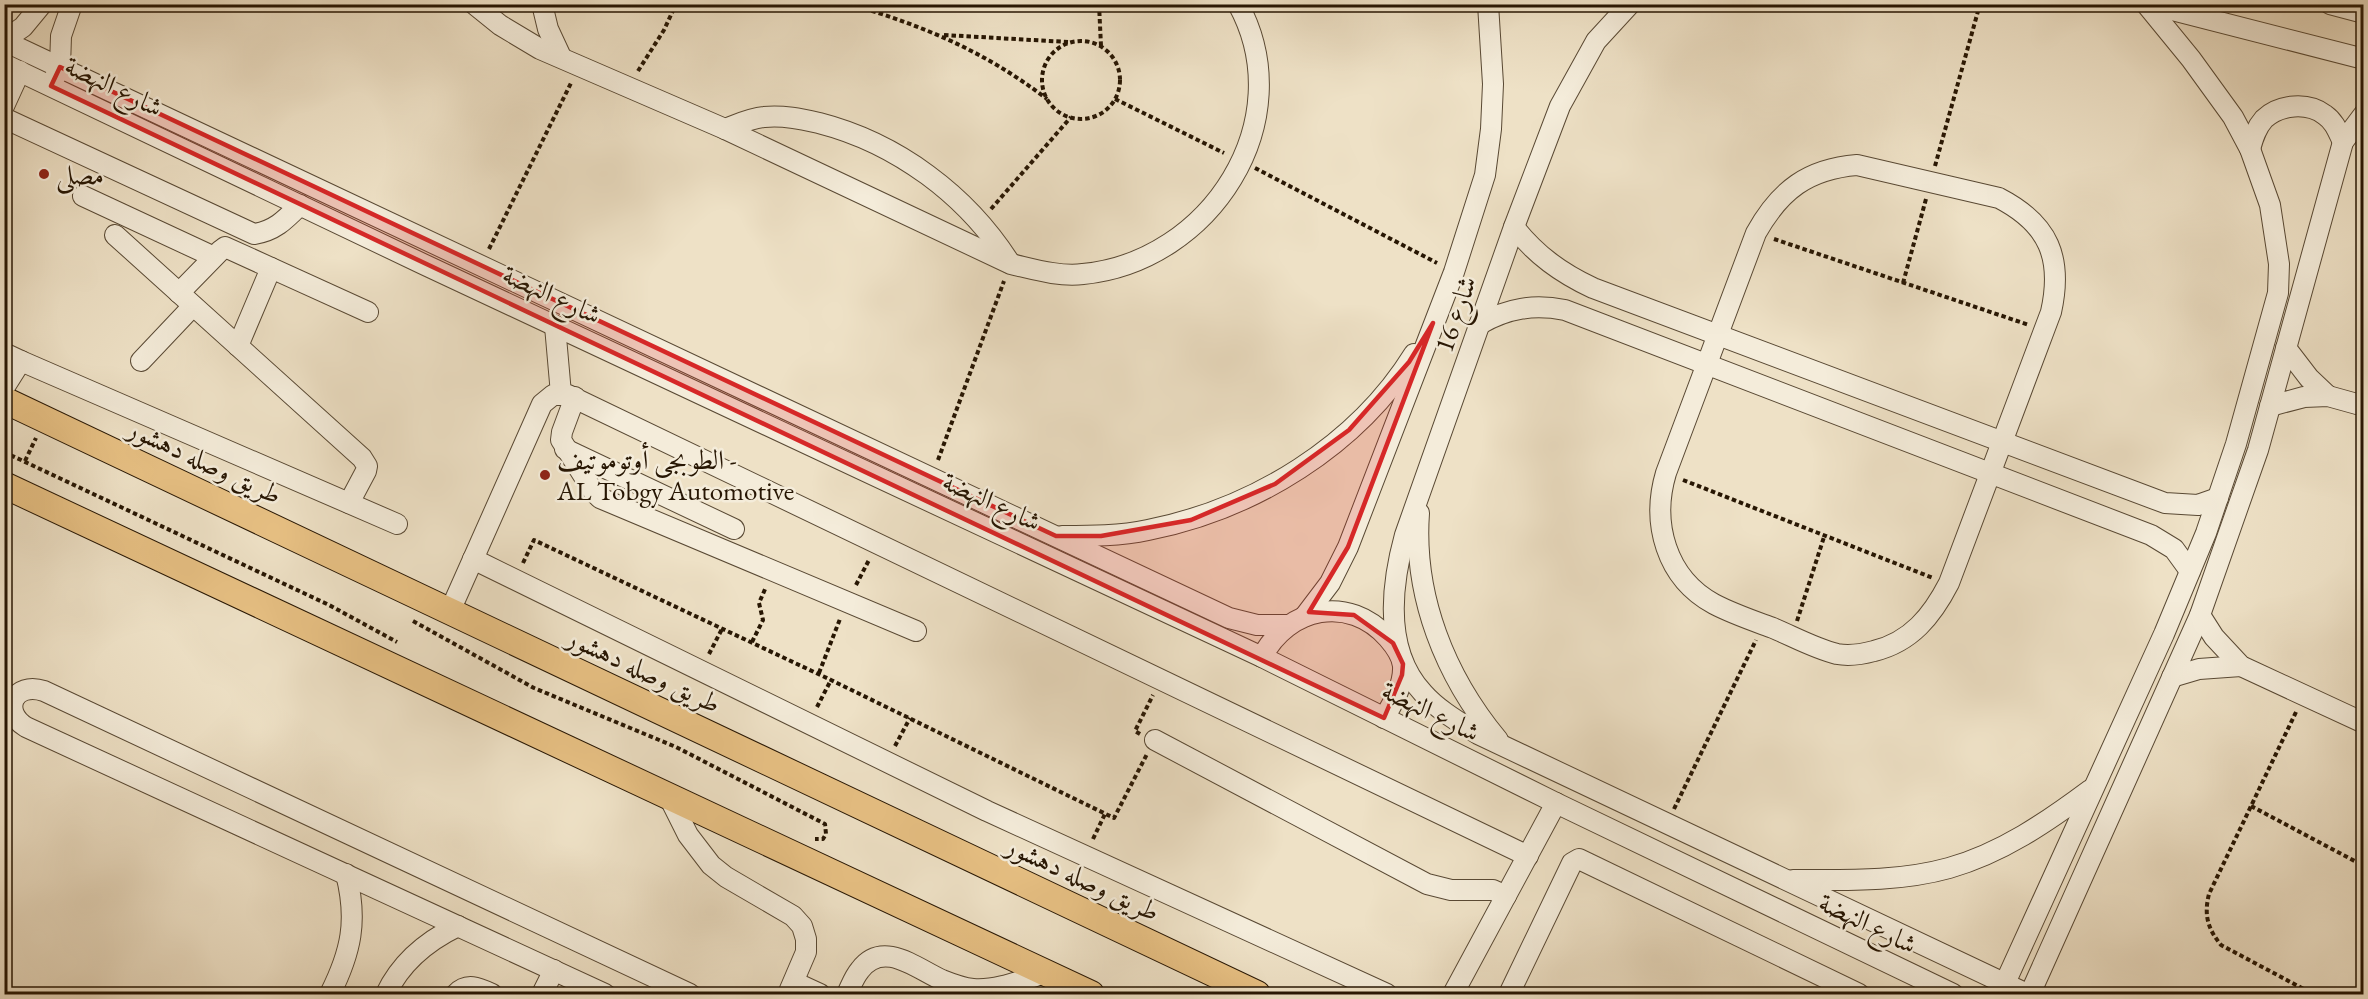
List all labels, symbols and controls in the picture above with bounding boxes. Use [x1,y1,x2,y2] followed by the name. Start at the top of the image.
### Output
[57,47,169,129] street label: شارع النهضة
[56,157,104,195] place label: مصلى
[37,167,51,181] marker: مصلى
[495,256,607,337] street label: شارع النهضة
[1426,271,1489,358] street label: شارع 16
[120,409,287,512] street label: طريق وصله دهشور
[556,441,794,508] place label: الطوبجى أوتوموتيف - AL Tobgy Automotive
[935,463,1047,544] street label: شارع النهضة
[538,468,552,482] marker: الطوبجى أوتوموتيف - AL Tobgy Automotive
[559,618,726,721] street label: طريق وصله دهشور
[1374,672,1486,754] street label: شارع النهضة
[998,826,1165,929] street label: طريق وصله دهشور
[1811,884,1923,966] street label: شارع النهضة

